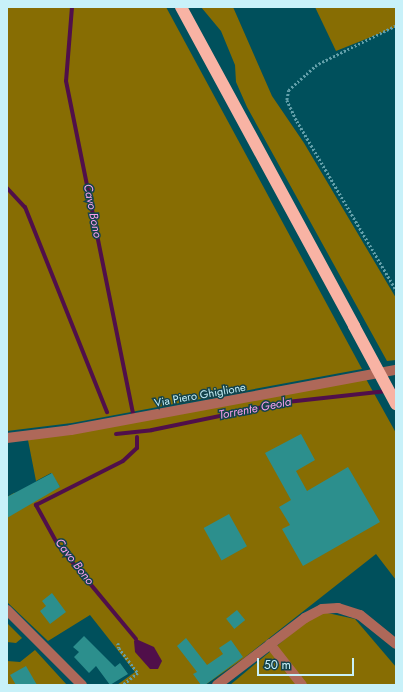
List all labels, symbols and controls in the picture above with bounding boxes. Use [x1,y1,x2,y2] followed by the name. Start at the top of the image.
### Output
[80,183,104,239] water label: Cavo Bono
[153,380,247,410] street label: Via Piero Ghiglione
[218,395,292,423] water label: Torrente Geola
[51,536,97,588] water label: Cavo Bono
[259,650,356,676] scale bar
[264,656,291,674] text: 50 m

